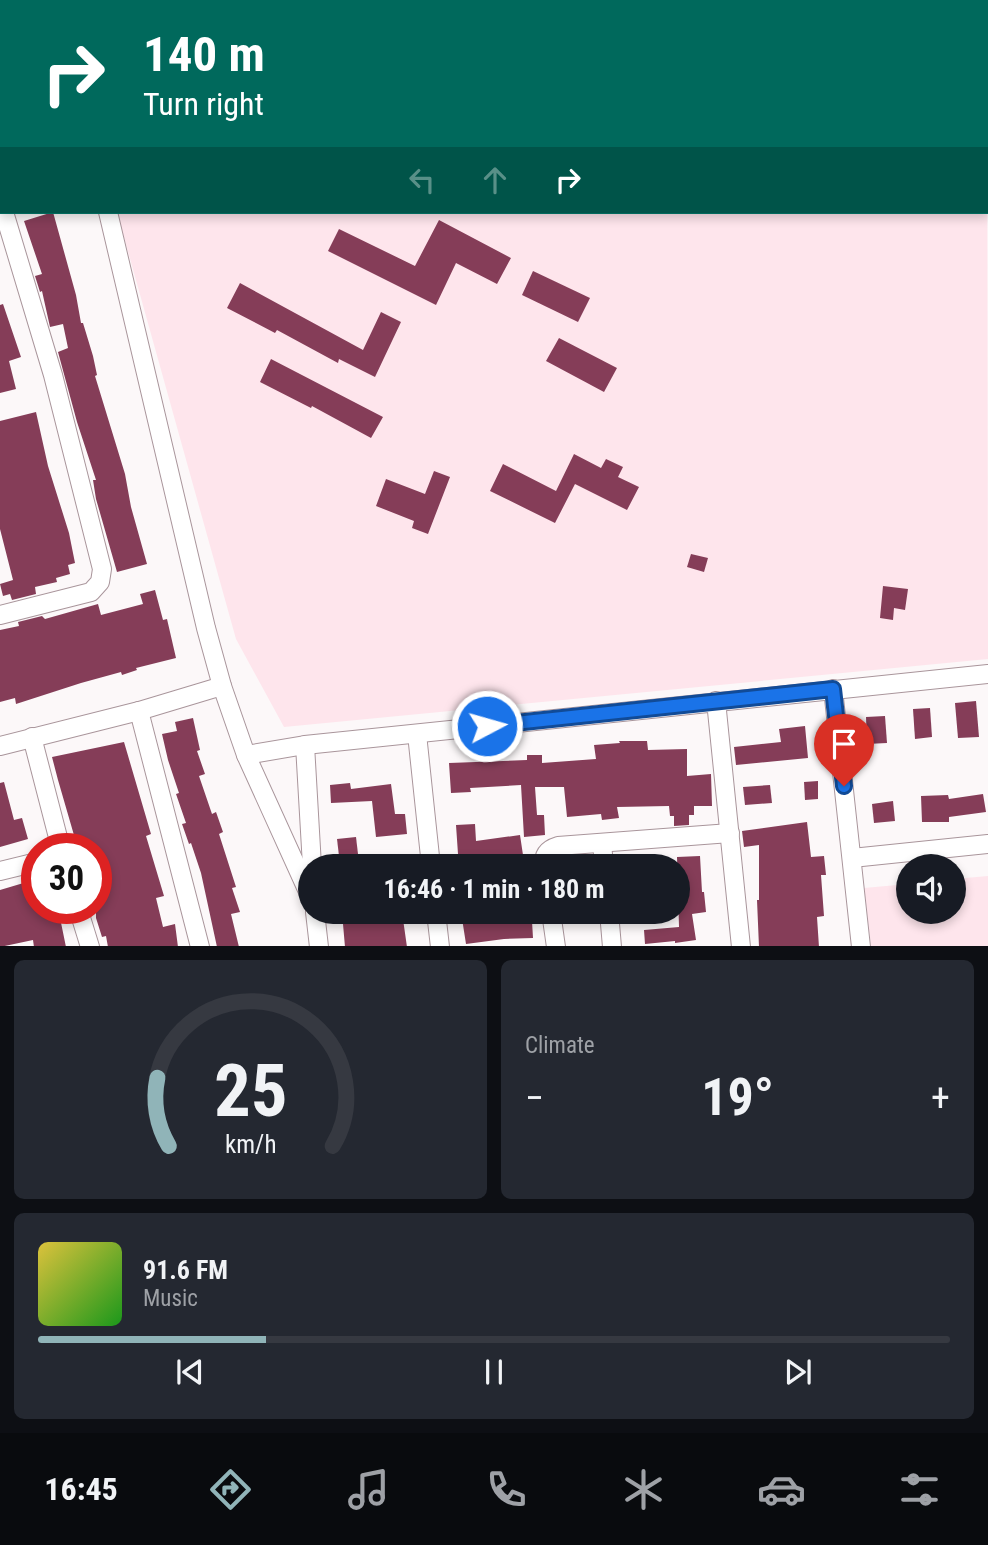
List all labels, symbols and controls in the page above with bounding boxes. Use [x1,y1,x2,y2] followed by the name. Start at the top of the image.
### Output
[143,26,265,83] text: 140 m
[28,28,119,119] icon: right
[143,85,264,123] text: Turn right
[403,161,441,199] icon: left
[476,161,514,199] icon: ahead
[549,161,587,199] icon: right
[450,689,524,763] position arrow
[814,714,874,786] pin
[825,725,863,763] icon: arrive
[21,833,112,924] speed limit sign: 30
[896,854,966,924] map controls
[896,854,966,924] button: sound
[384,874,604,904] text: 16:46 · 1 min · 180 m
[525,1032,595,1059] text: Climate
[214,1048,287,1134] text: 25
[701,1067,774,1128] text: 19°
[525,1076,544,1120] text: −
[931,1076,950,1120] text: +
[225,1129,276,1158] text: km/h
[143,1255,228,1285] text: 91.6 FM
[143,1285,198,1312] text: Music
[171,1353,209,1391] icon: previous
[475,1353,513,1391] icon: pause
[779,1353,817,1391] icon: next
[206,1465,255,1514] icon: directions
[344,1465,393,1514] icon: music
[482,1465,531,1514] icon: phone
[619,1465,668,1514] icon: climate
[757,1465,806,1514] icon: car
[895,1465,944,1514] icon: filters
[44,1470,118,1508] text: 16:45

